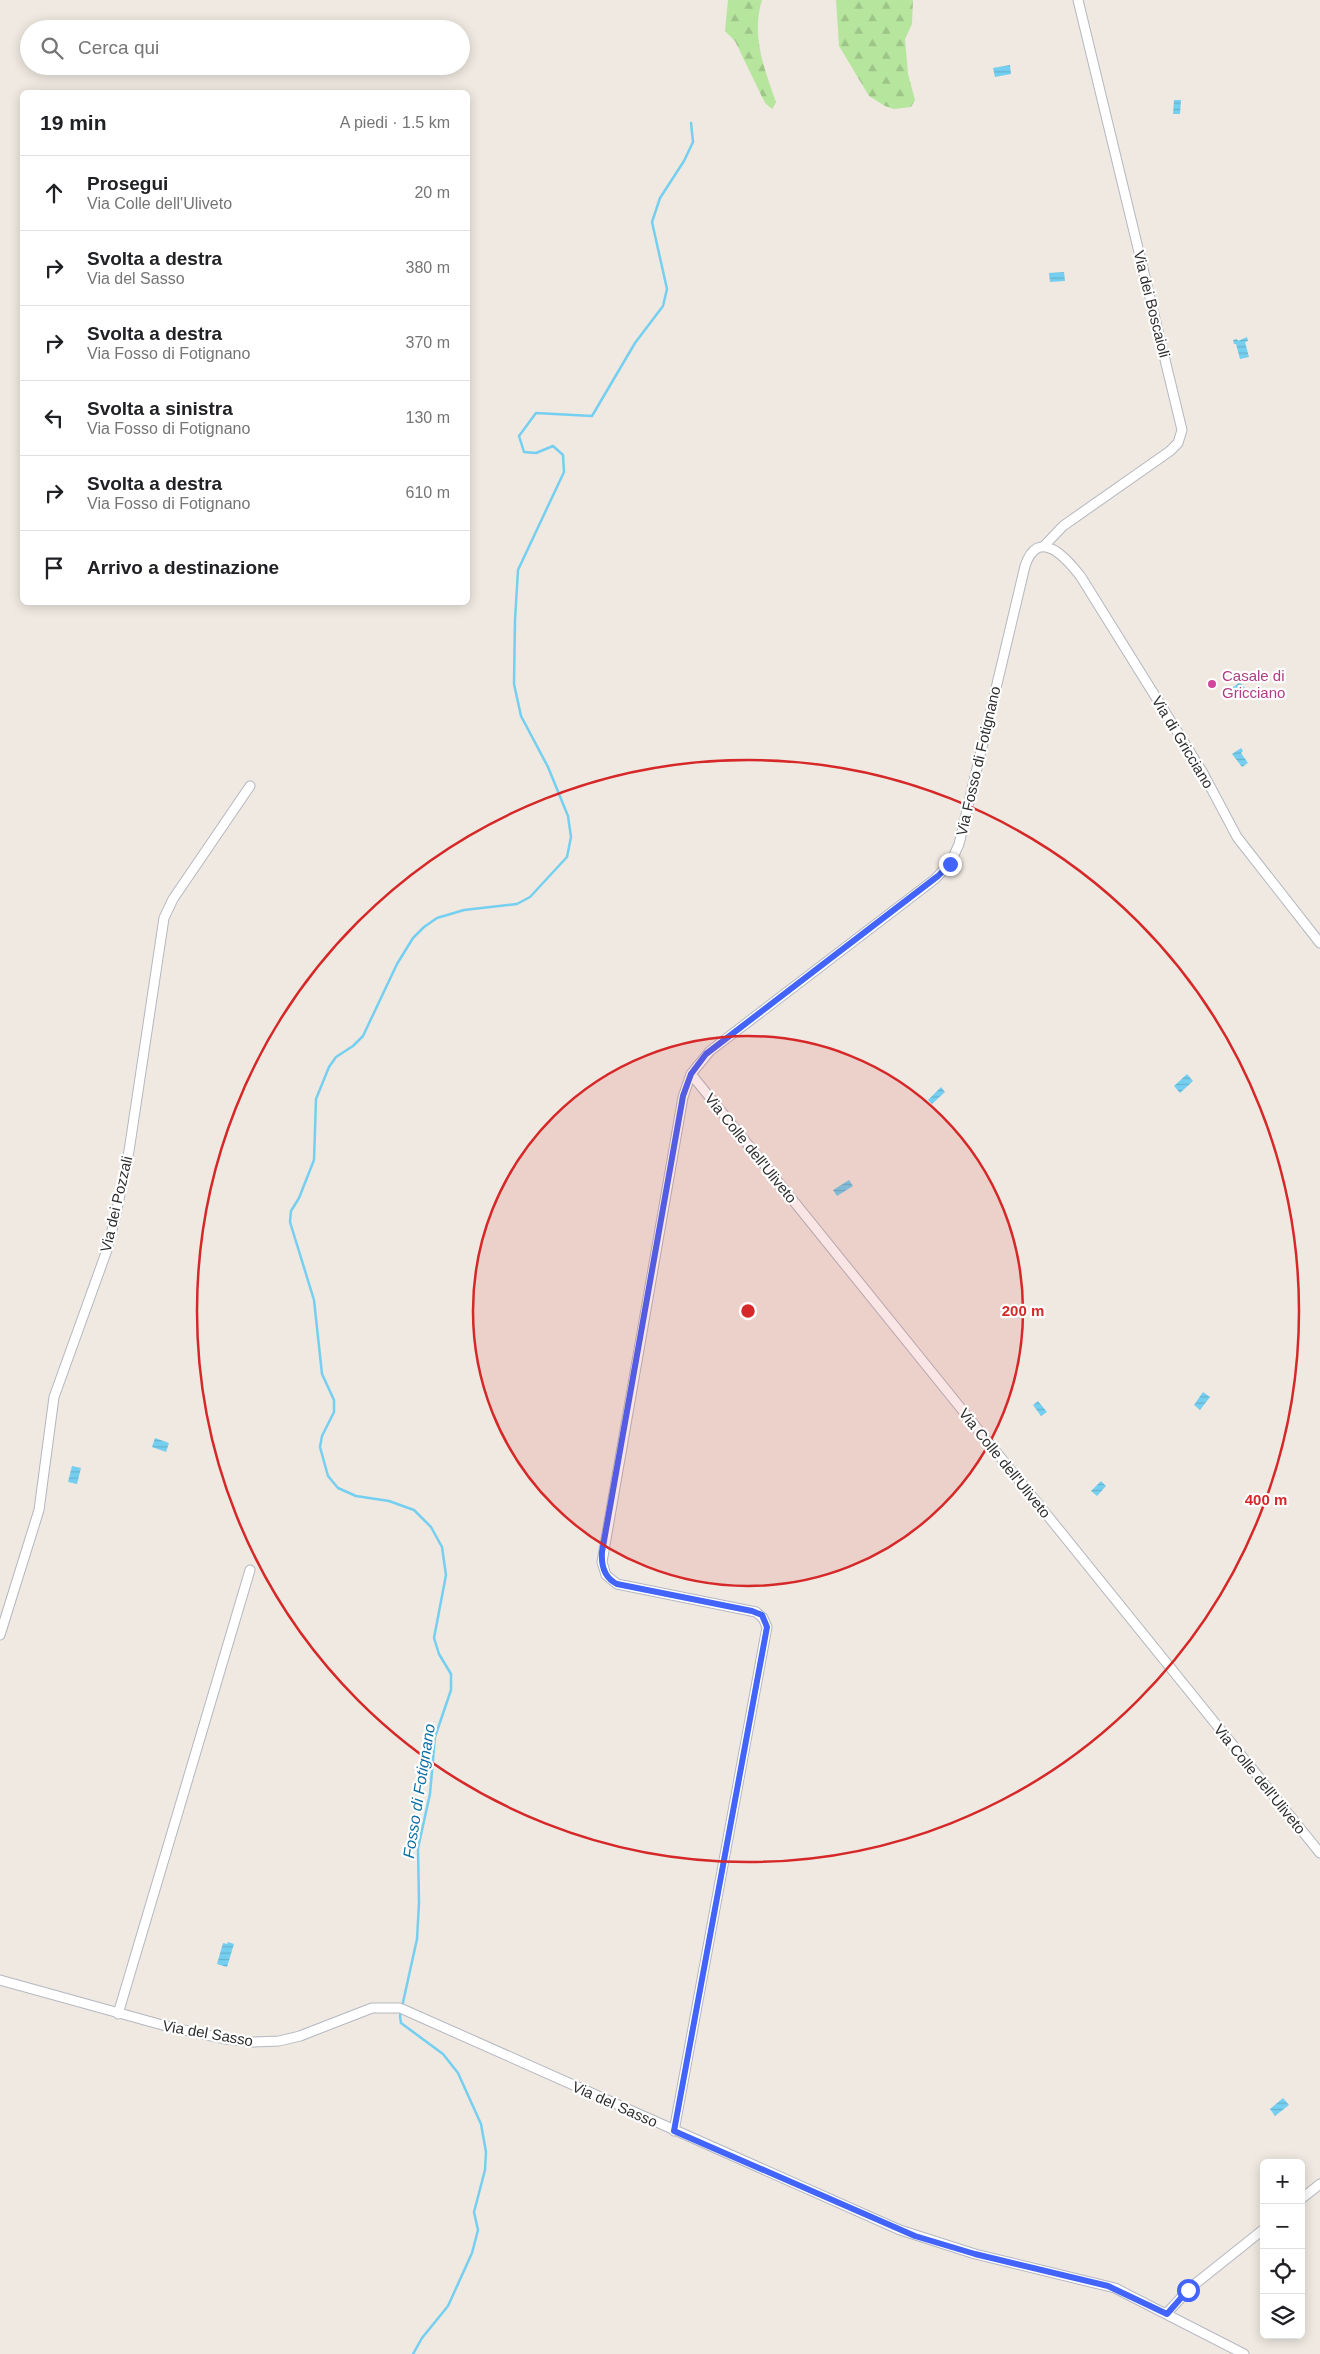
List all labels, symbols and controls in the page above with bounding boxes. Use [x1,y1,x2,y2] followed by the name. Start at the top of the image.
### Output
[20,20,470,75] search box
[38,34,66,62] icon: search
[78,37,159,58] text: Cerca qui
[40,111,107,134] text: 19 min
[340,114,450,131] text: A piedi · 1.5 km
[87,173,168,194] text: Prosegui
[40,179,68,207] icon: ahead
[414,184,450,201] text: 20 m
[87,195,232,212] text: Via Colle dell'Uliveto
[87,248,222,269] text: Svolta a destra
[1130,249,1174,359] street label: Via dei Boscaioli
[40,254,68,282] icon: right
[406,259,450,276] text: 380 m
[87,270,185,287] text: Via del Sasso
[87,323,222,344] text: Svolta a destra
[40,329,68,357] icon: right
[406,334,450,351] text: 370 m
[87,345,250,362] text: Via Fosso di Fotignano
[87,398,233,419] text: Svolta a sinistra
[40,404,68,432] icon: left
[406,409,450,426] text: 130 m
[87,420,250,437] text: Via Fosso di Fotignano
[87,473,222,494] text: Svolta a destra
[40,479,68,507] icon: right
[406,484,450,501] text: 610 m
[87,495,250,512] text: Via Fosso di Fotignano
[40,554,68,582] icon: arrive
[87,557,279,578] text: Arrivo a destinazione
[1222,667,1285,701] place label: Casale di Gricciano
[1206,678,1218,690] marker: Casale di Gricciano
[952,684,1004,838] street label: Via Fosso di Fotignano
[1149,693,1217,791] street label: Via di Gricciano
[939,853,962,876] route end
[702,1090,800,1206] street label: Via Colle dell'Uliveto
[97,1154,135,1254] street label: Via dei Pozzali
[739,1302,757,1320] centre of rings
[1002,1302,1044,1319] text: 200 m
[956,1405,1054,1521] street label: Via Colle dell'Uliveto
[1245,1491,1287,1508] text: 400 m
[1211,1721,1309,1837] street label: Via Colle dell'Uliveto
[400,1722,438,1860] water label: Fosso di Fotignano
[161,2017,255,2049] street label: Via del Sasso
[570,2078,660,2130] street label: Via del Sasso
[1260,2159,1305,2339] map controls
[1260,2159,1305,2204] button: +
[1260,2204,1305,2249] button: −
[1260,2249,1305,2294] button: locate
[1177,2279,1200,2302] route start
[1260,2294,1305,2339] button: layers

